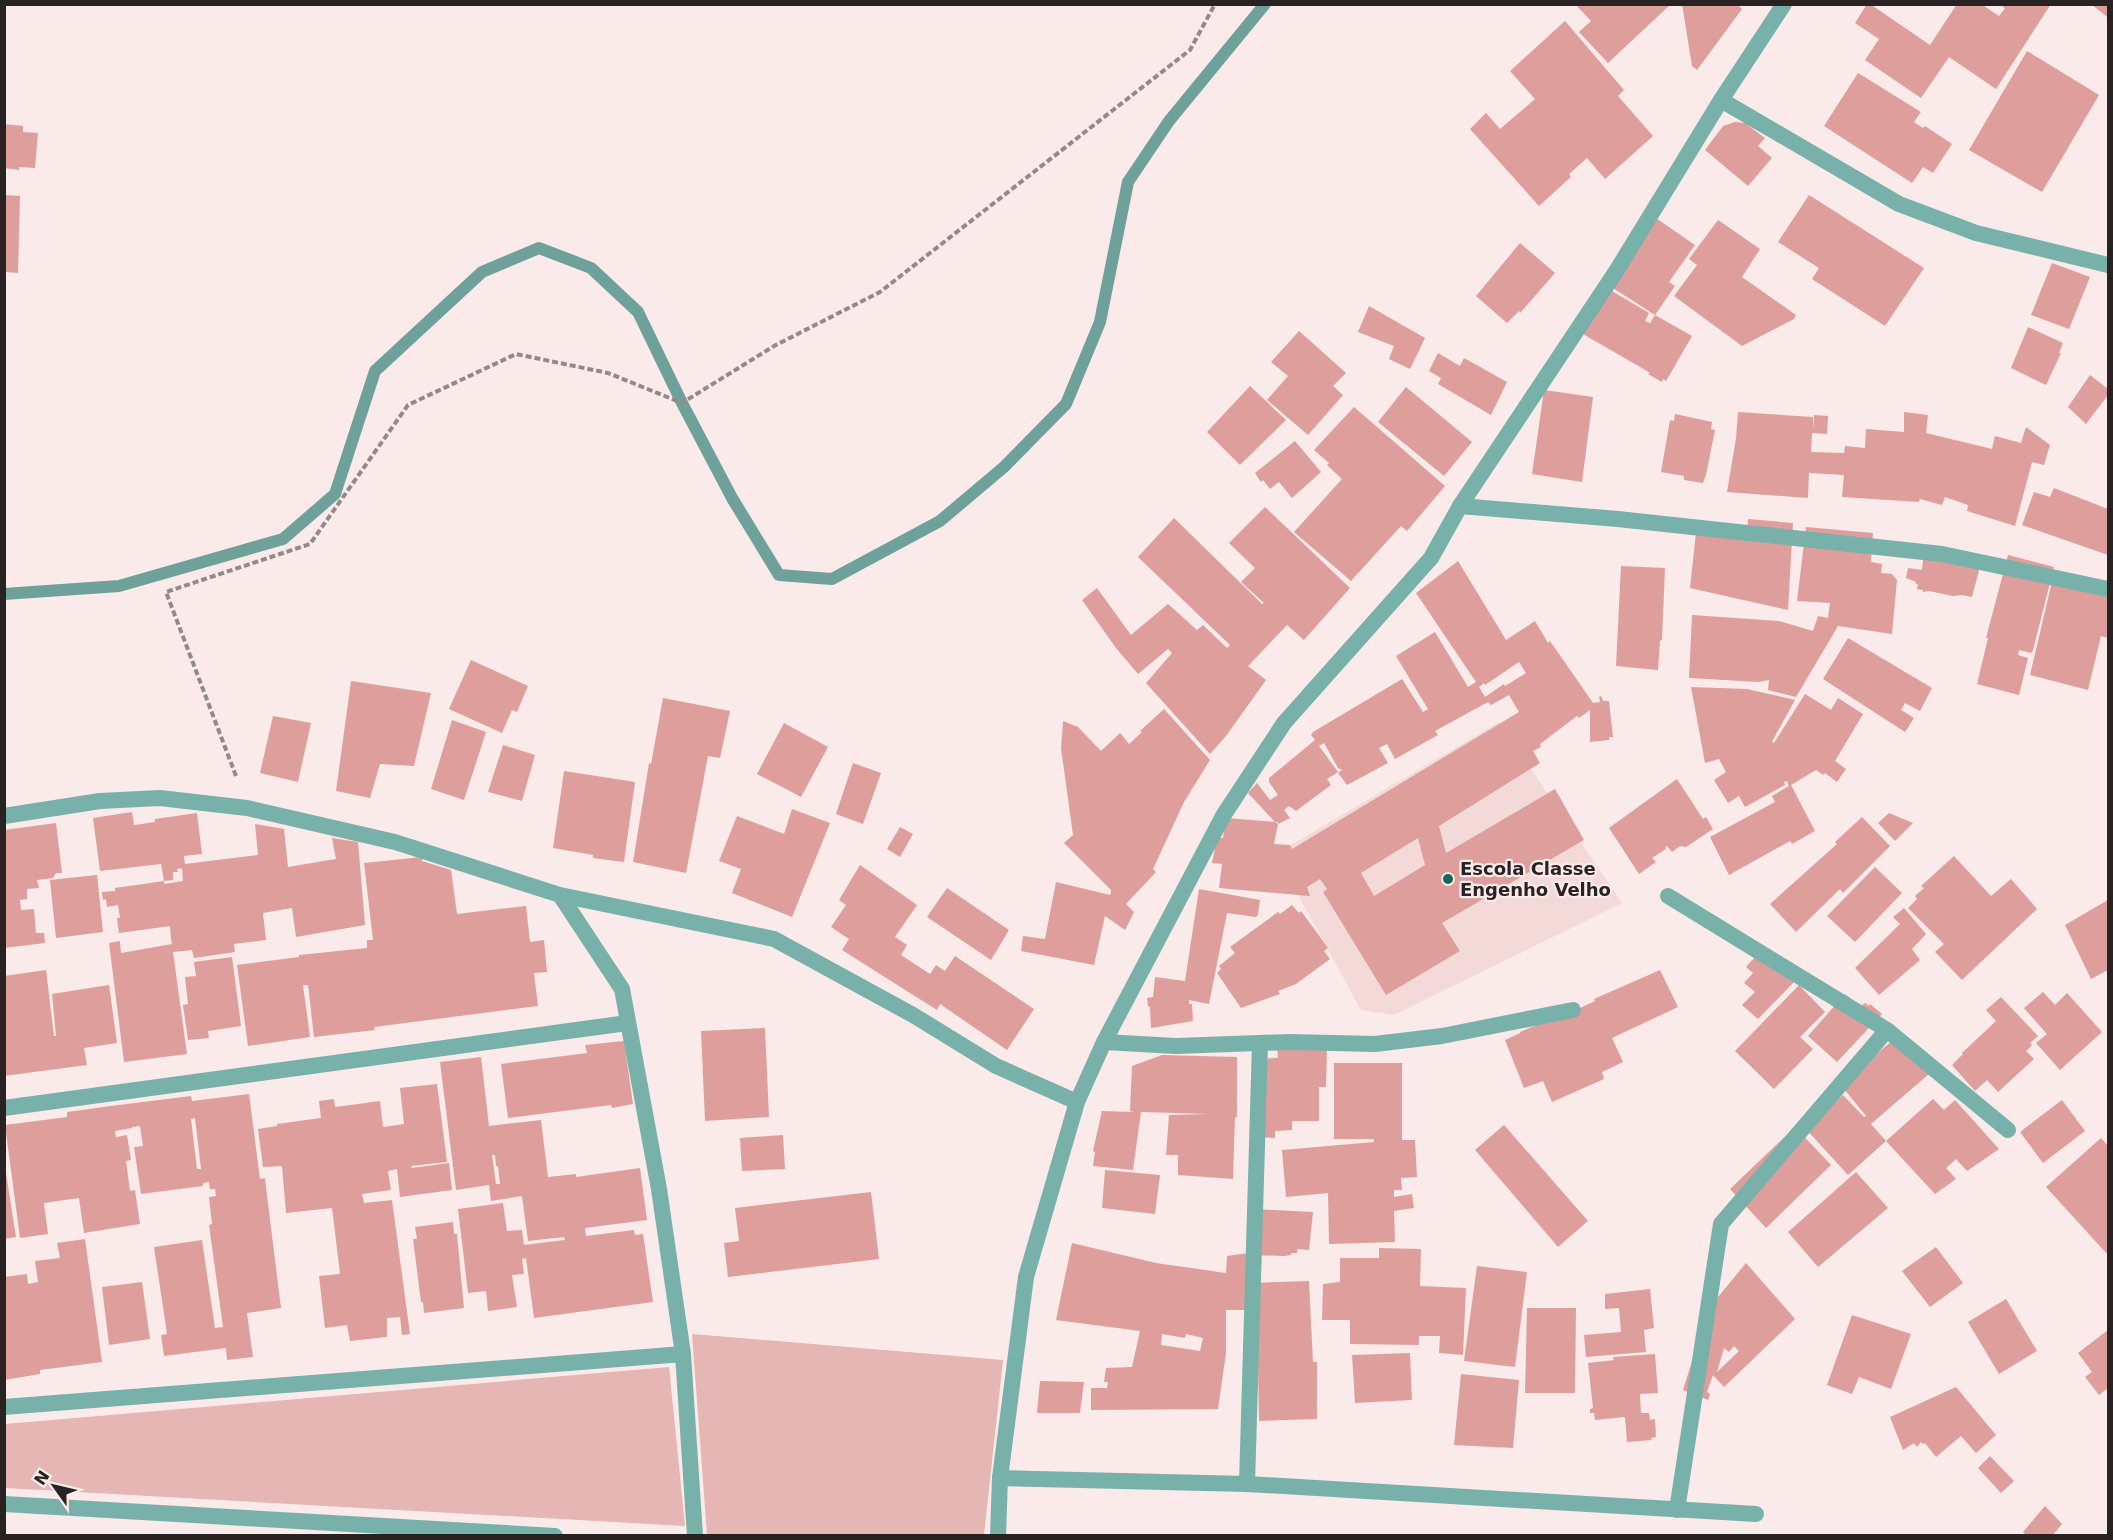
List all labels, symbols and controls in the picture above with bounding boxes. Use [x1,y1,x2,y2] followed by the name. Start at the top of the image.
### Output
[1460,858,1611,900] place label: Escola Classe Engenho Velho
[1441,872,1455,886] marker: Escola Classe Engenho Velho
[24,1456,84,1516] north arrow
[30,1467,54,1489] text: N

